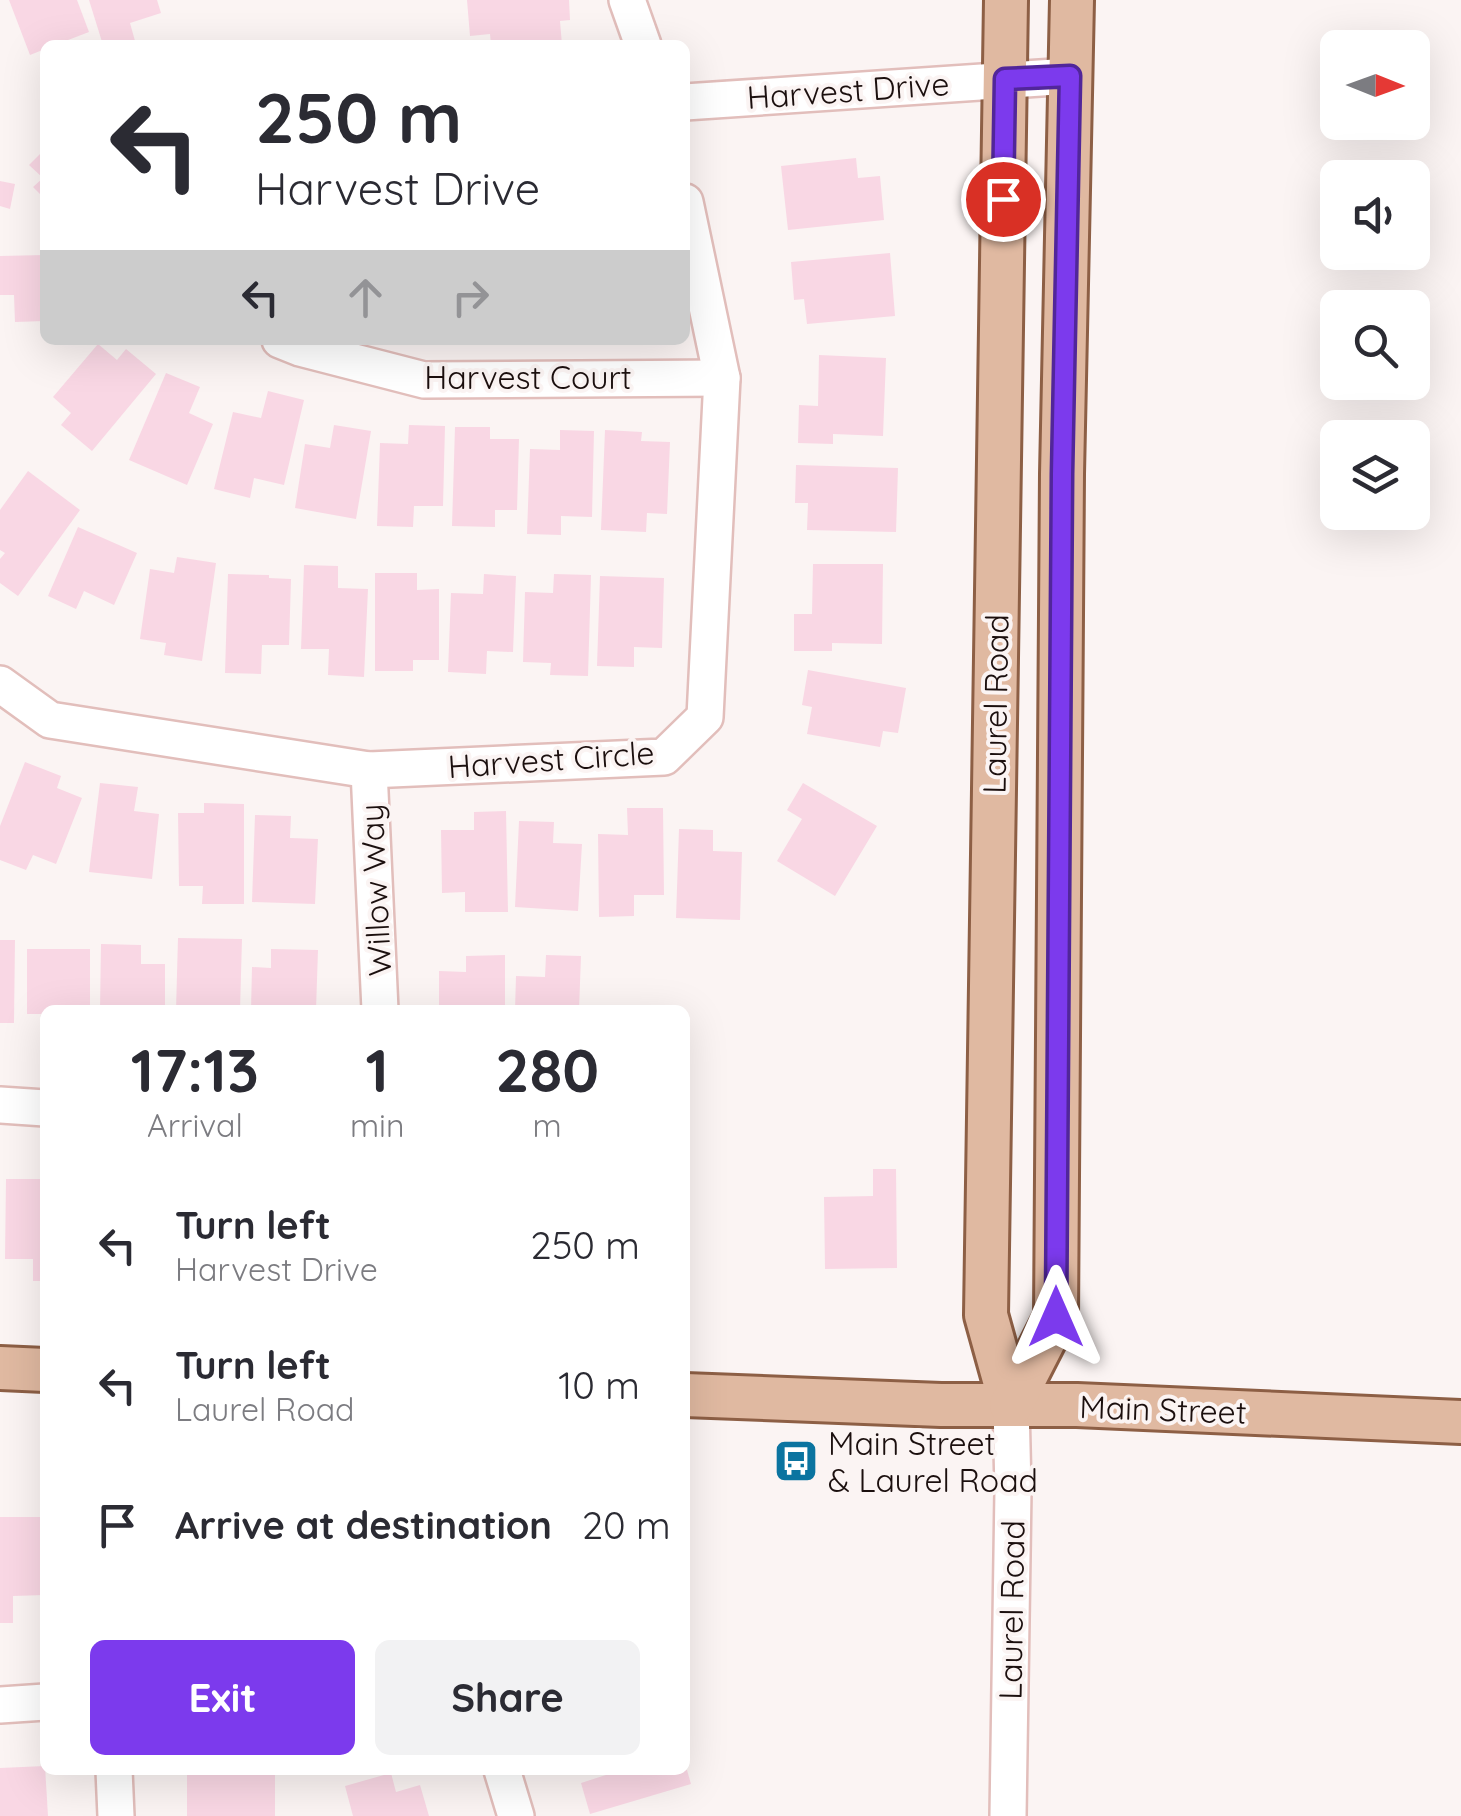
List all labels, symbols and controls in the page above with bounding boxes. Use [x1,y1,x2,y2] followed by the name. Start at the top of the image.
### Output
[1320,30,1430,140] north arrow
[1320,30,1430,530] map controls
[745,63,951,117] street label: Harvest Drive
[255,73,462,161] text: 250 m
[90,80,220,210] icon: left
[961,157,1046,242] pin
[255,160,540,216] text: Harvest Drive
[1320,160,1430,270] button: sound
[976,172,1031,227] icon: arrive
[233,270,288,325] icon: left
[338,270,393,325] icon: ahead
[443,270,498,325] icon: right
[1320,290,1430,400] button: search
[424,357,632,397] street label: Harvest Court
[1320,420,1430,530] button: layers
[973,614,1017,794] street label: Laurel Road
[446,732,656,786] street label: Harvest Circle
[351,803,399,977] street label: Willow Way
[131,1032,259,1107] text: 17:13
[365,1032,389,1107] text: 1
[495,1032,599,1107] text: 280
[147,1105,243,1145] text: Arrival
[350,1105,404,1145] text: min
[533,1105,562,1145] text: m
[175,1201,331,1249] text: Turn left
[90,1218,145,1273] icon: left
[531,1221,640,1269] text: 250 m
[175,1249,378,1289] text: Harvest Drive
[1004,1265,1108,1369] position arrow
[175,1341,331,1389] text: Turn left
[90,1358,145,1413] icon: left
[558,1361,640,1409] text: 10 m
[1079,1386,1247,1432] street label: Main Street
[175,1389,355,1429] text: Laurel Road
[828,1423,1038,1500] place label: Main Street & Laurel Road
[773,1438,819,1484] bus stop icon: Main Street & Laurel Road
[90,1498,145,1553] icon: arrive
[175,1501,552,1549] text: Arrive at destination
[582,1501,671,1549] text: 20 m
[989,1520,1033,1700] street label: Laurel Road
[90,1640,355,1755] button: Exit
[375,1640,640,1755] button: Share

